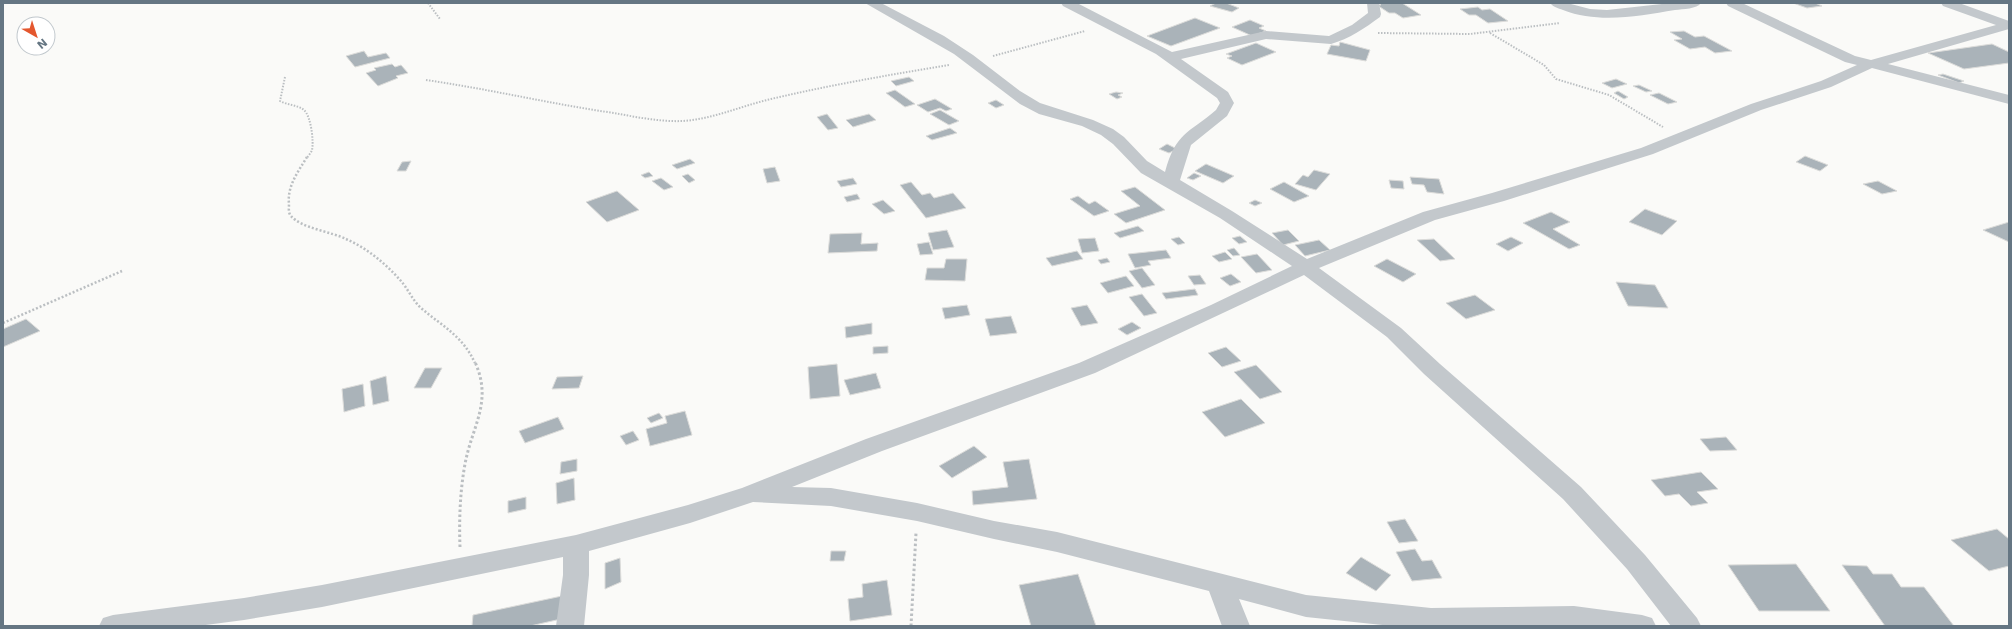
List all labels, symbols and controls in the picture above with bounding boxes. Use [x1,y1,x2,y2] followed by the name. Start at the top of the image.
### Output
[16,16,56,56] north arrow
[34,35,50,51] text: N

